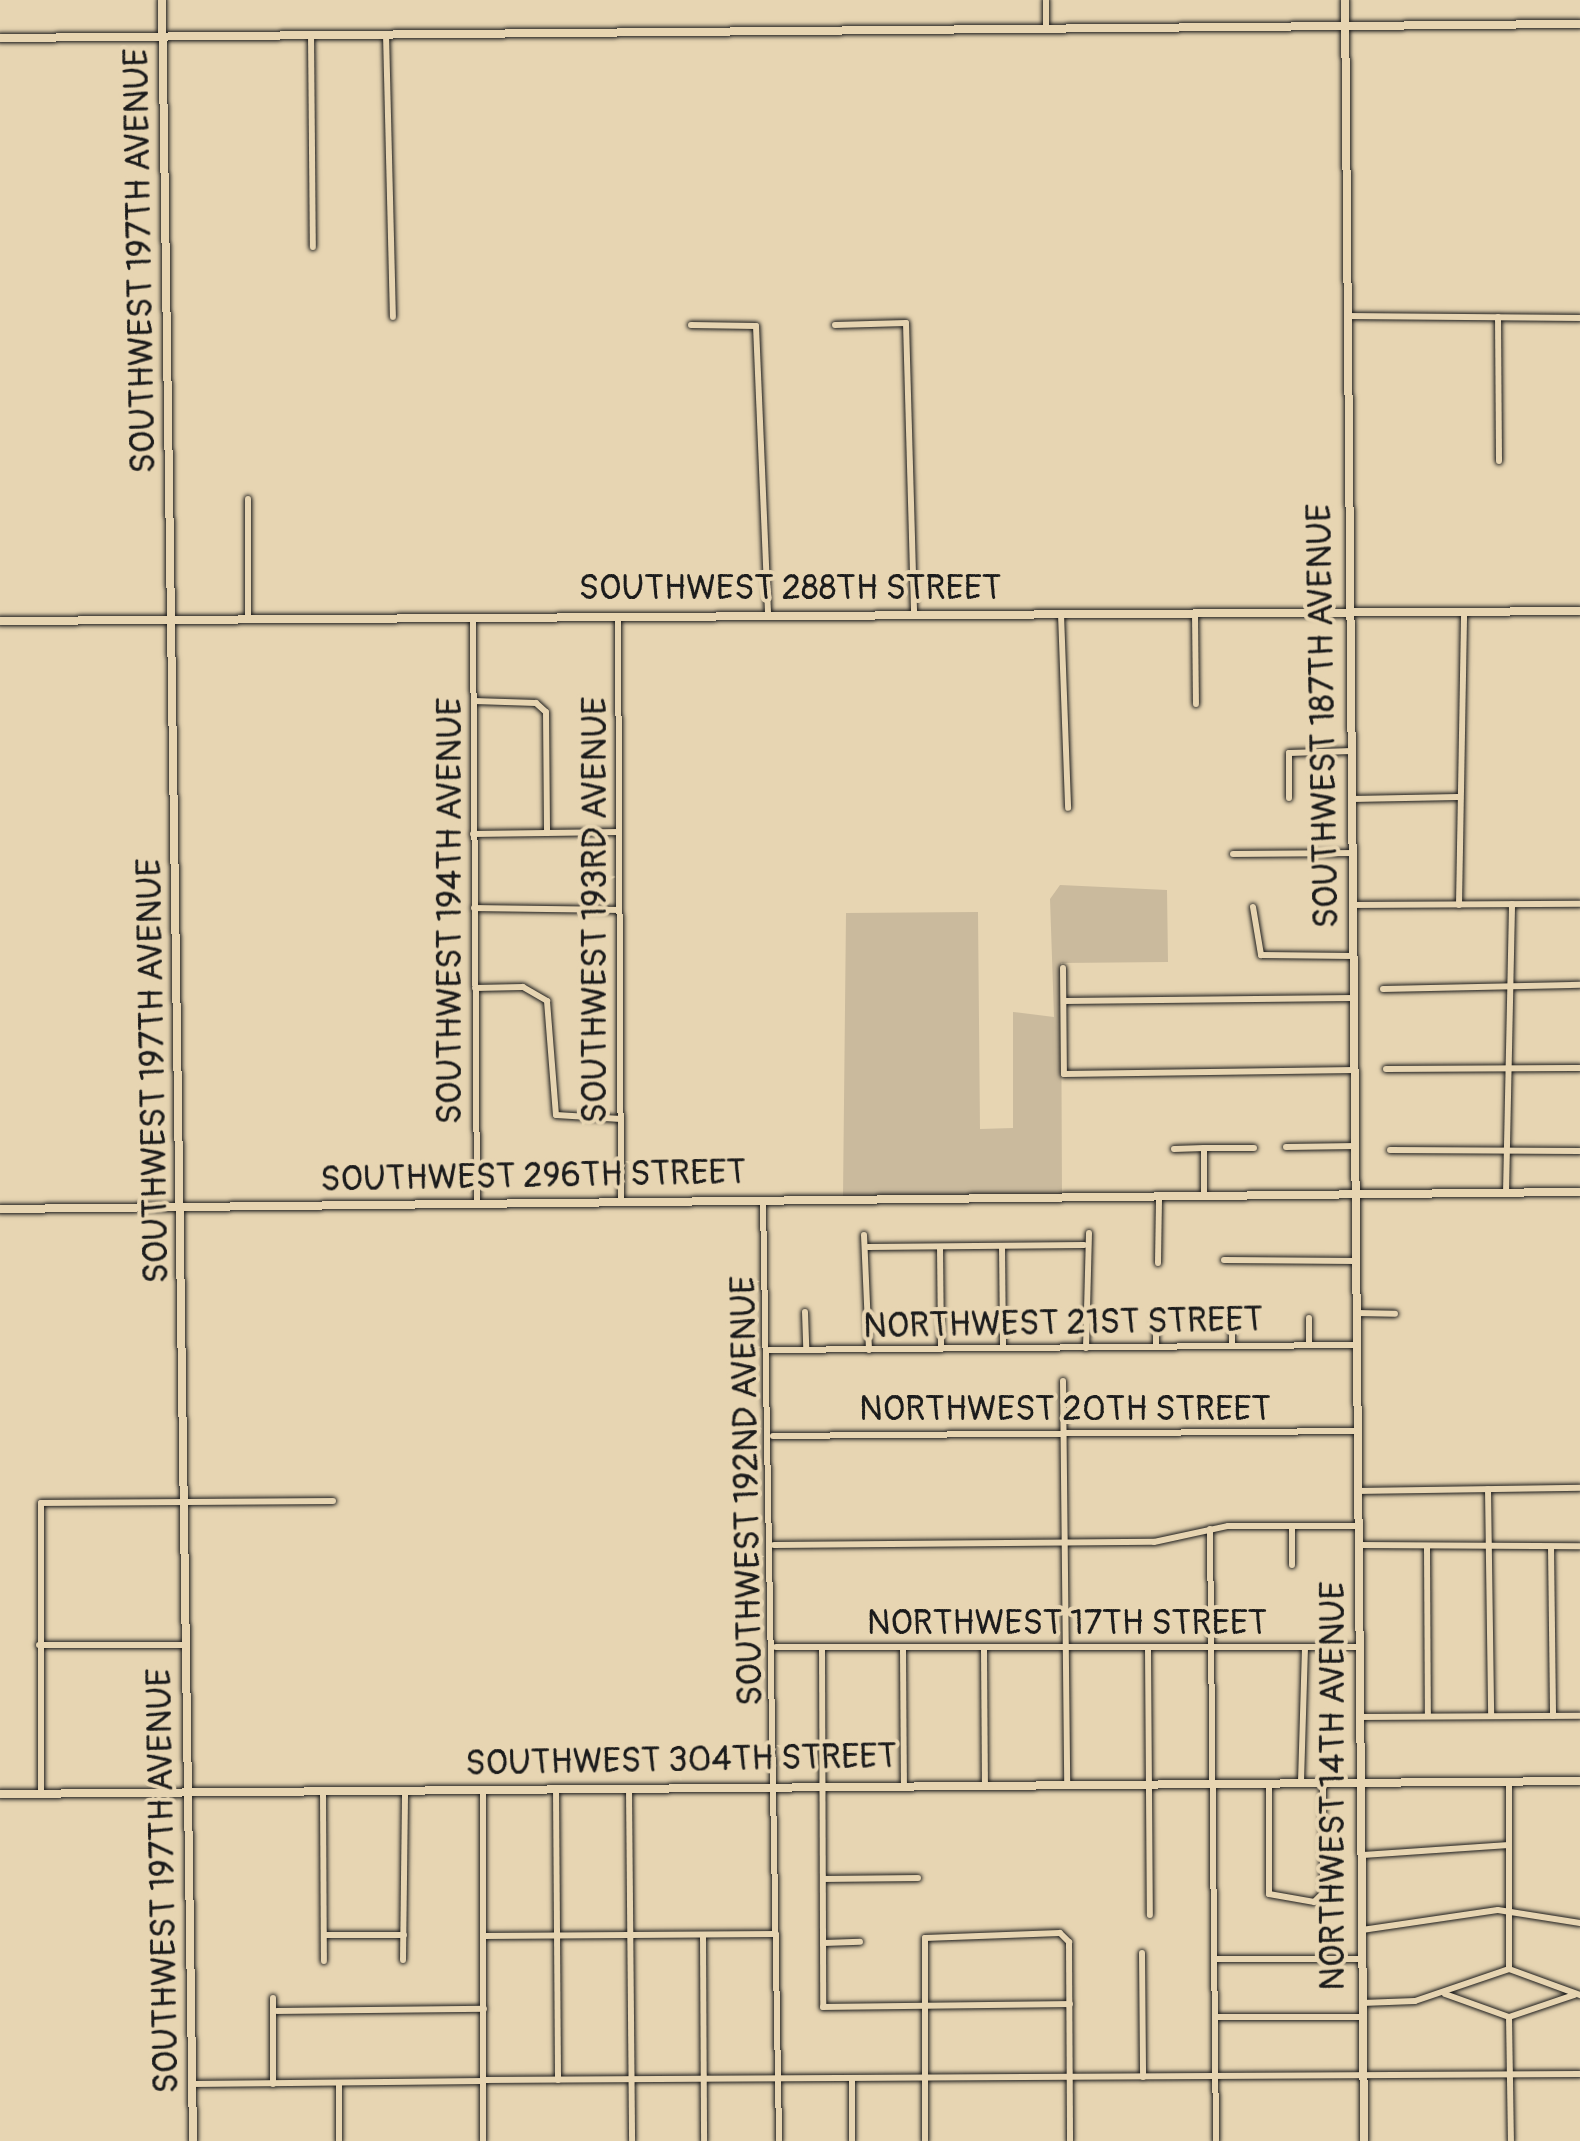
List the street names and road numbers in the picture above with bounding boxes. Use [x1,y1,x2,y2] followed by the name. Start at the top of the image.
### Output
[115,48,165,474] street label: SOUTHWEST 197TH AVENUE
[1298,503,1348,929] street label: SOUTHWEST 187TH AVENUE
[579,567,1001,609] street label: SOUTHWEST 288TH STREET
[429,697,471,1125] street label: SOUTHWEST 194TH AVENUE
[574,697,616,1123] street label: SOUTHWEST 193RD AVENUE
[128,858,178,1284] street label: SOUTHWEST 197TH AVENUE
[320,1151,746,1201] street label: SOUTHWEST 296TH STREET
[722,1275,772,1707] street label: SOUTHWEST 192ND AVENUE
[863,1299,1263,1347] street label: NORTHWEST 21ST STREET
[859,1388,1271,1430] street label: NORTHWEST 20TH STREET
[1312,1581,1354,1991] street label: NORTHWEST 14TH AVENUE
[867,1602,1267,1644] street label: NORTHWEST 17TH STREET
[138,1668,188,2094] street label: SOUTHWEST 197TH AVENUE
[465,1735,897,1785] street label: SOUTHWEST 304TH STREET

